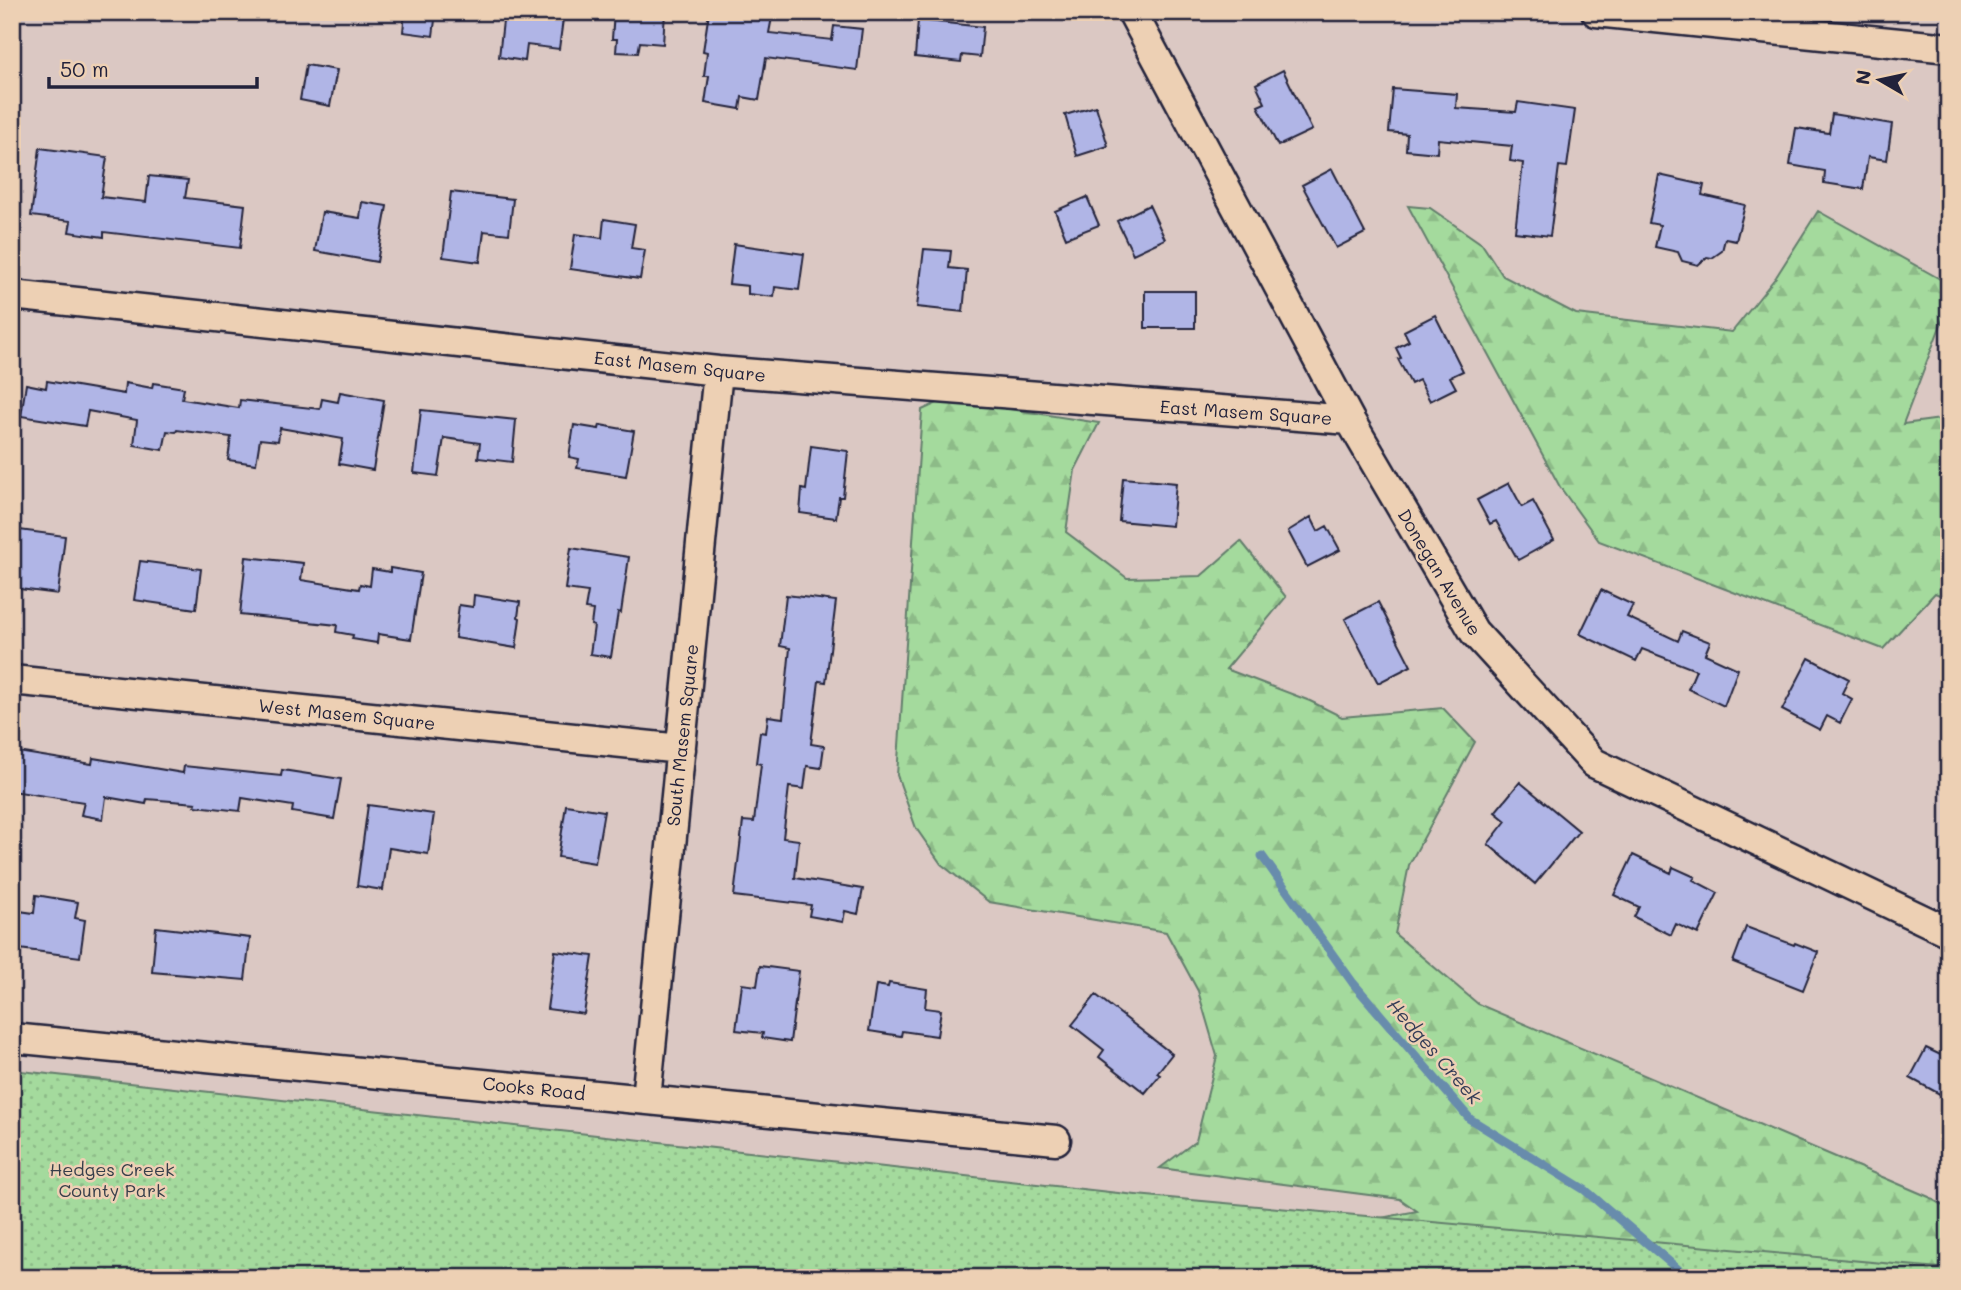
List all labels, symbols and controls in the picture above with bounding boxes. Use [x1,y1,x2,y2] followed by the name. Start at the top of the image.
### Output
[49,46,257,90] scale bar
[1846,46,1916,116] north arrow
[60,55,109,82] text: 50 m
[1849,68,1876,86] text: N
[593,345,767,387] street label: East Masem Square
[1159,394,1333,430] street label: East Masem Square
[1393,504,1487,640] street label: Donegan Avenue
[661,643,703,827] street label: South Masem Square
[257,693,437,735] street label: West Masem Square
[1382,993,1488,1110] water label: Hedges Creek
[481,1071,587,1105] street label: Cooks Road
[49,1157,175,1202] park label: Hedges Creek County Park

